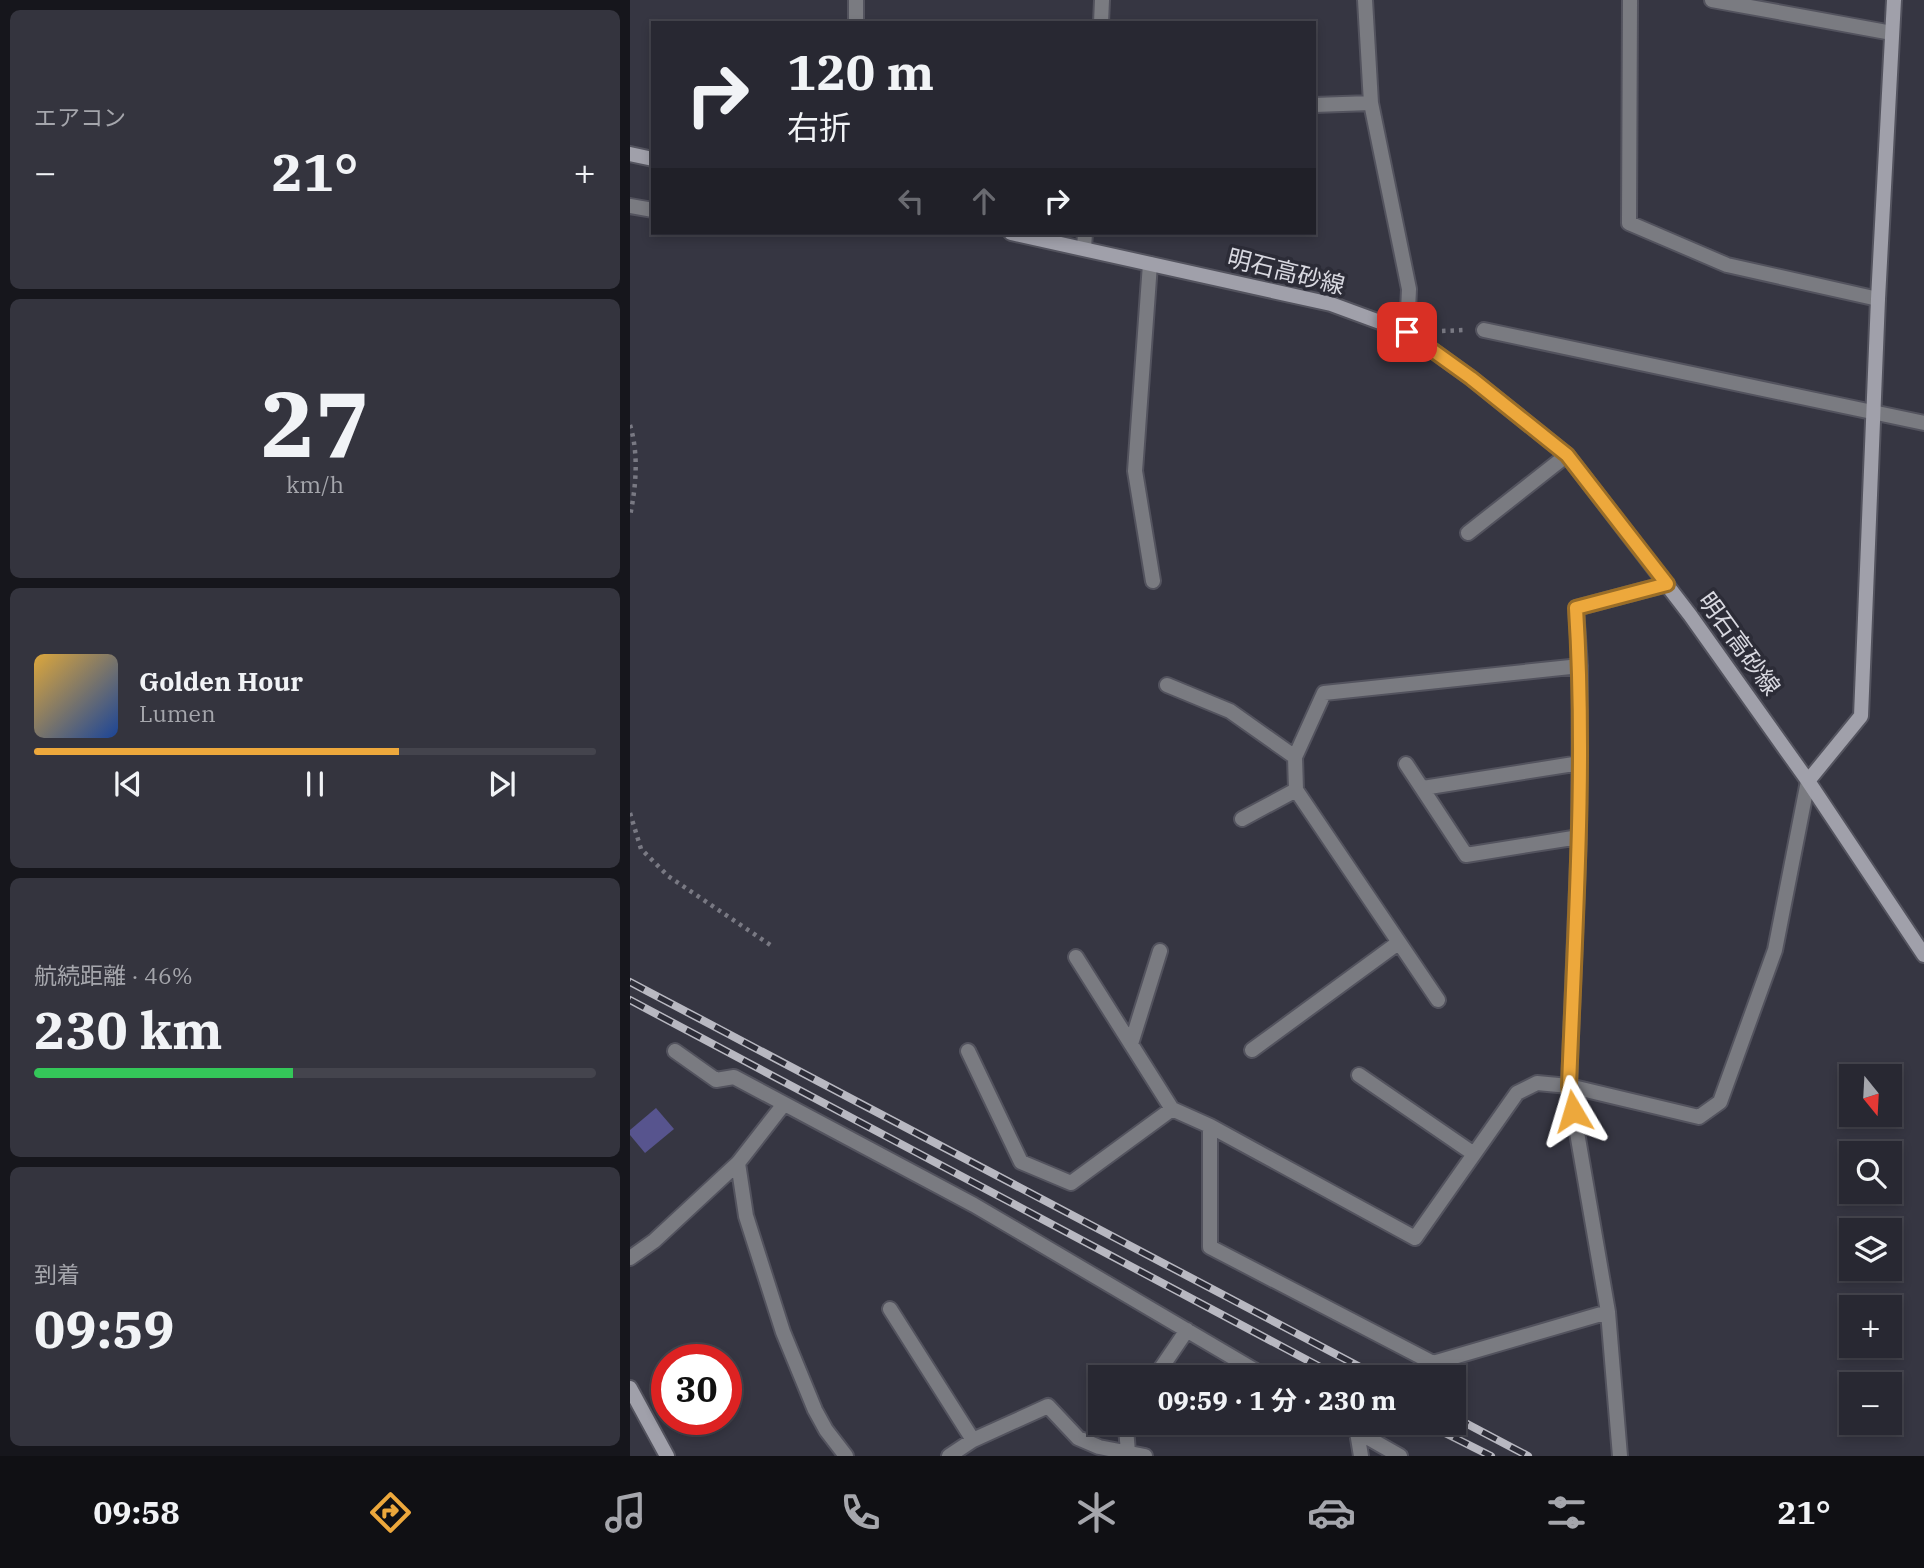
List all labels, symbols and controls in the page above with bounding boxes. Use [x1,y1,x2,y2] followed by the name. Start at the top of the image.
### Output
[787,40,934,103] text: 120 m
[672,49,763,140] icon: right
[34,102,126,132] text: エアコン
[787,106,851,148] text: 右折
[272,138,358,205] text: 21°
[34,147,57,196] text: −
[573,147,596,196] text: +
[892,182,930,220] icon: left
[965,182,1003,220] icon: ahead
[1038,182,1076,220] icon: right
[1224,241,1348,301] street label: 明石高砂線
[1377,302,1437,362] pin
[1388,313,1426,351] icon: arrive
[260,364,370,482] text: 27
[286,469,344,499] text: km/h
[1692,585,1788,701] street label: 明石高砂線
[139,664,303,698] text: Golden Hour
[139,698,216,728] text: Lumen
[109,765,147,803] icon: previous
[296,765,334,803] icon: pause
[483,765,521,803] icon: next
[34,960,193,990] text: 航続距離 · 46%
[34,996,223,1063] text: 230 km
[1839,1064,1902,1127] north arrow
[1839,1064,1902,1435] map controls
[1536,1074,1610,1148] position arrow
[1839,1141,1902,1204] button: search
[1839,1218,1902,1281] button: layers
[34,1259,80,1289] text: 到着
[34,1295,175,1362] text: 09:59
[1839,1295,1902,1358] button: +
[651,1344,742,1435] speed limit sign: 30
[1839,1372,1902,1435] button: −
[1158,1383,1396,1417] text: 09:59 · 1 分 · 230 m
[366,1488,415,1537] icon: directions
[601,1488,650,1537] icon: music
[836,1488,885,1537] icon: phone
[1072,1488,1121,1537] icon: climate
[1307,1488,1356,1537] icon: car
[1542,1488,1591,1537] icon: filters
[93,1491,180,1533] text: 09:58
[1777,1491,1831,1533] text: 21°

